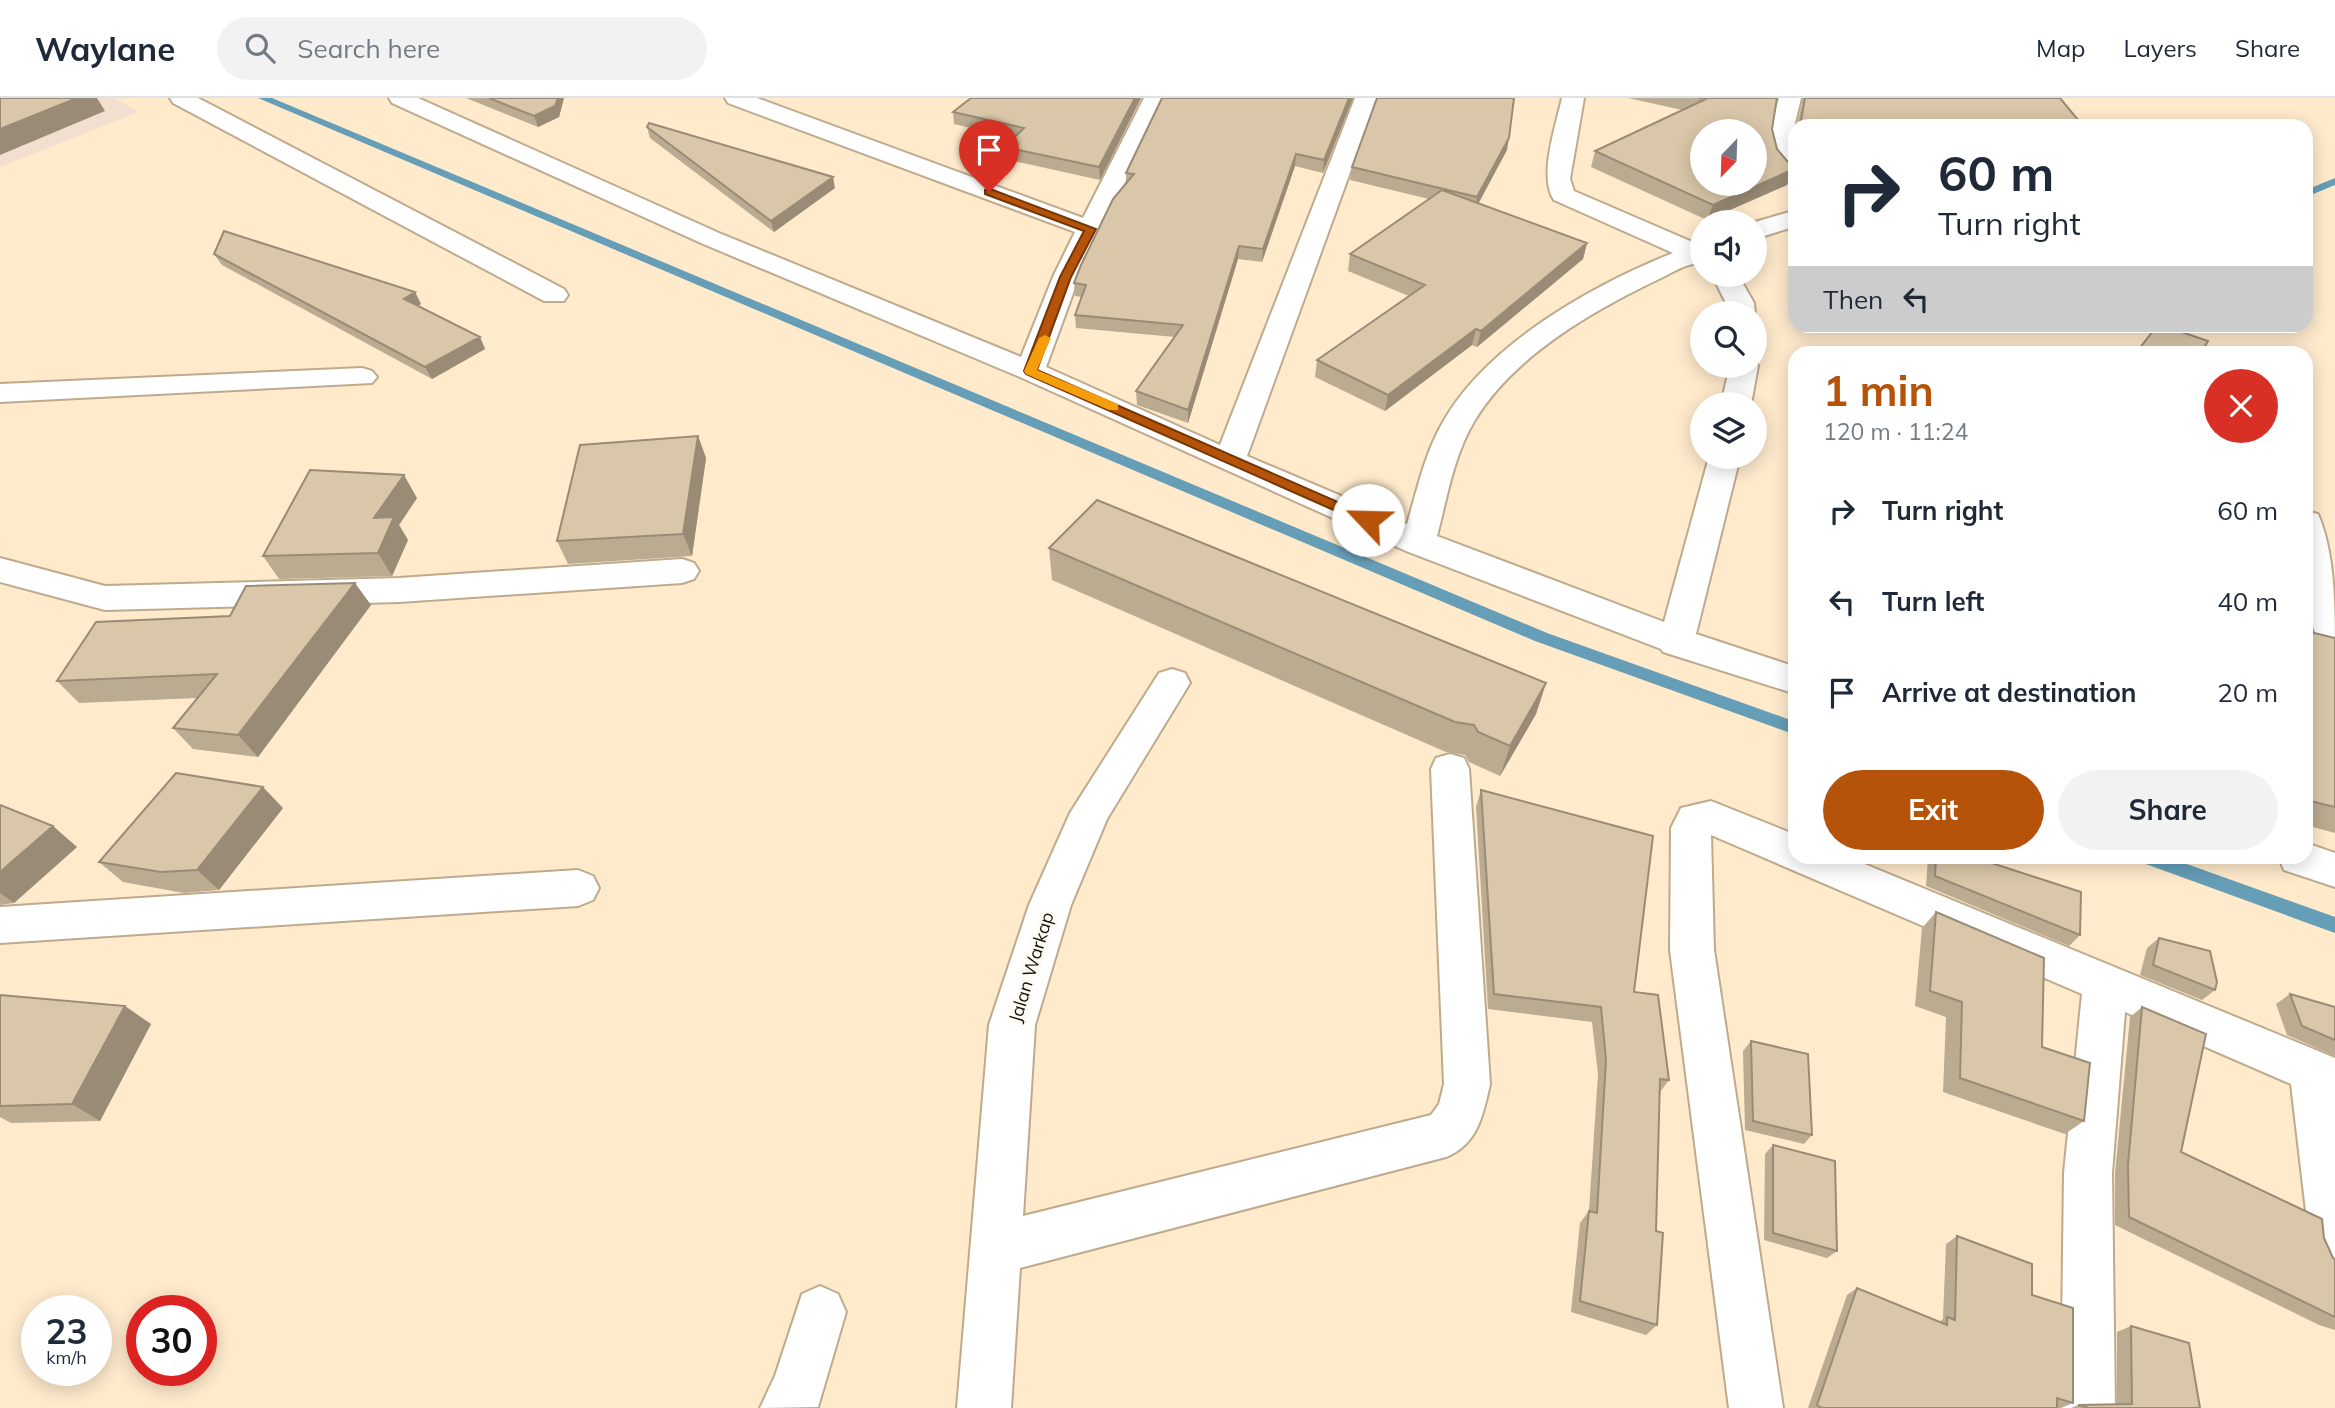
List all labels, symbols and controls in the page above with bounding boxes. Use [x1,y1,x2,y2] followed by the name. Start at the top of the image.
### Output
[217,17,707,80] search box
[35,28,175,69] text: Waylane
[241,29,279,67] icon: search
[297,32,440,65] text: Search here
[2036,33,2085,63] text: Map
[2123,33,2197,63] text: Layers
[2235,33,2300,63] text: Share
[1690,119,1768,196] north arrow
[1690,119,1767,469] map controls
[959,120,1019,192] pin
[970,131,1008,169] icon: arrive
[1938,142,2054,203] text: 60 m
[1823,147,1914,238] icon: right
[1938,203,2081,243] text: Turn right
[1690,210,1767,287] button: sound
[1897,280,1935,318] icon: left
[1823,283,1883,316] text: Then
[1690,301,1767,378] button: search
[1823,364,1934,417] text: 1 min
[2204,369,2278,443] button: close
[1690,392,1767,469] button: layers
[1823,417,1968,446] text: 120 m · 11:24
[1331,483,1405,557] position arrow
[1823,492,1861,530] icon: right
[1882,494,2003,527] text: Turn right
[2217,494,2278,527] text: 60 m
[1823,583,1861,621] icon: left
[1882,585,1984,618] text: Turn left
[2217,585,2278,618] text: 40 m
[1823,674,1861,712] icon: arrive
[1882,676,2137,709] text: Arrive at destination
[2217,676,2278,709] text: 20 m
[1823,770,2044,850] button: Exit
[2058,770,2278,850] button: Share
[1003,909,1059,1025] street label: Jalan Warkap
[126,1295,217,1386] speed limit sign: 30
[45,1309,88,1353] text: 23
[46,1346,87,1369] text: km/h

